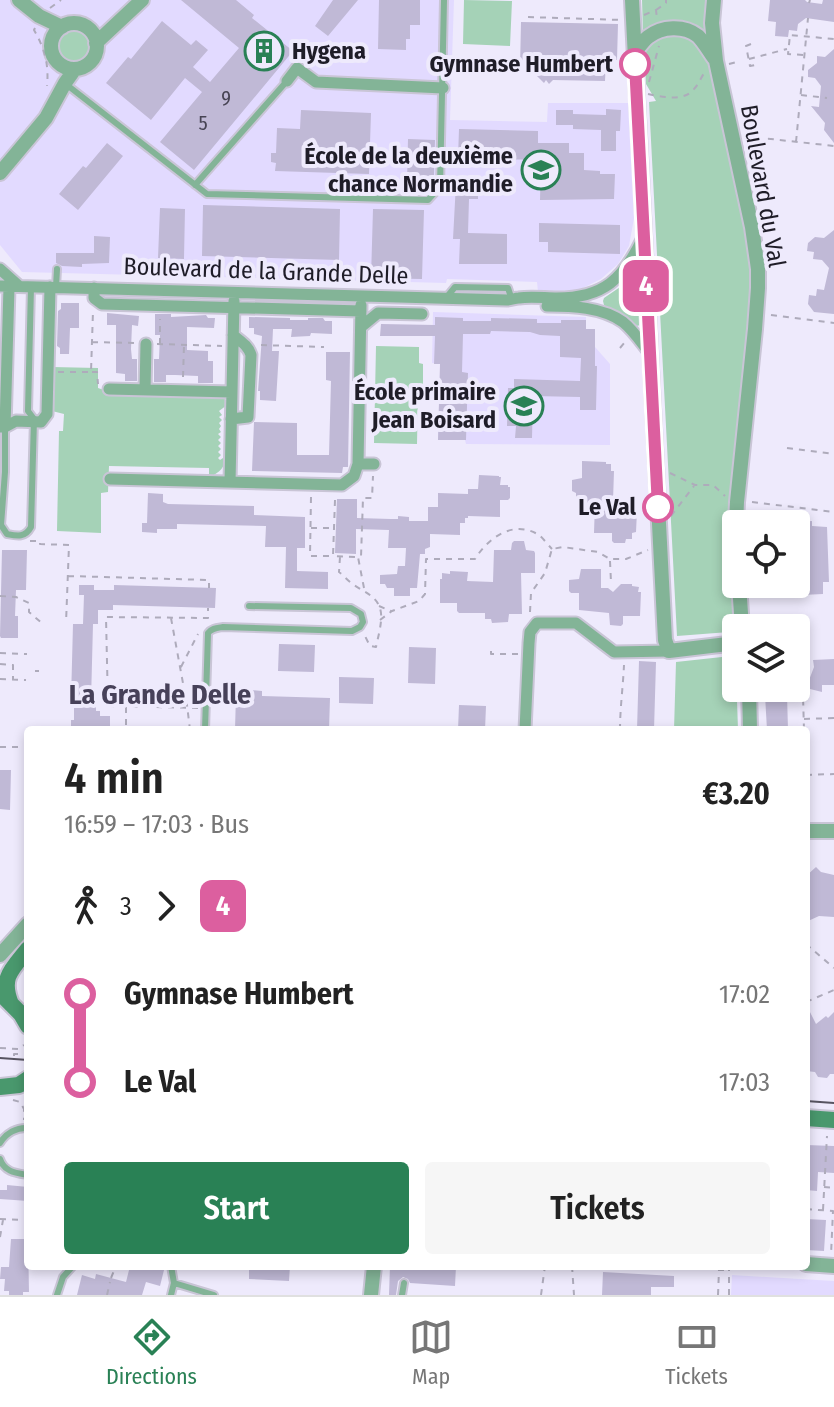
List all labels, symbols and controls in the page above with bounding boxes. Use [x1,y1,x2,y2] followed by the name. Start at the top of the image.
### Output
[243,30,285,72] building icon: Hygena
[292,37,366,65] place label: Hygena
[620,49,650,79] marker: Gymnase Humbert
[429,50,614,78] place label: Gymnase Humbert
[221,86,231,110] house number: 9
[735,102,791,270] street label: Boulevard du Val
[198,111,208,135] house number: 5
[304,141,513,198] place label: École de la deuxième chance Normandie
[520,149,562,191] school or university icon: École de la deuxième chance Normandie
[123,252,409,290] street label: Boulevard de la Grande Delle
[620,260,672,312] line badge: 4
[639,269,653,302] text: 4
[354,377,496,434] place label: École primaire Jean Boisard
[503,385,545,427] school or university icon: École primaire Jean Boisard
[643,492,673,522] marker: Le Val
[578,493,636,521] place label: Le Val
[722,510,810,702] map controls
[722,510,810,598] button: locate
[722,614,810,702] button: layers
[69,678,251,711] district label: La Grande Delle
[64,752,164,805] text: 4 min
[703,776,770,812] text: €3.20
[64,809,249,840] text: 16:59 – 17:03 · Bus
[64,884,108,928] icon: walk
[144,884,188,928] icon: forward
[216,889,230,922] text: 4
[120,891,132,922] text: 3
[124,976,354,1012] text: Gymnase Humbert
[719,979,770,1010] text: 17:02
[124,1064,196,1100] text: Le Val
[719,1067,770,1098] text: 17:03
[64,1162,409,1254] button: Start
[425,1162,770,1254] button: Tickets
[106,1315,197,1390] tab: Directions
[409,1315,453,1390] tab: Map
[665,1315,728,1390] tab: Tickets

